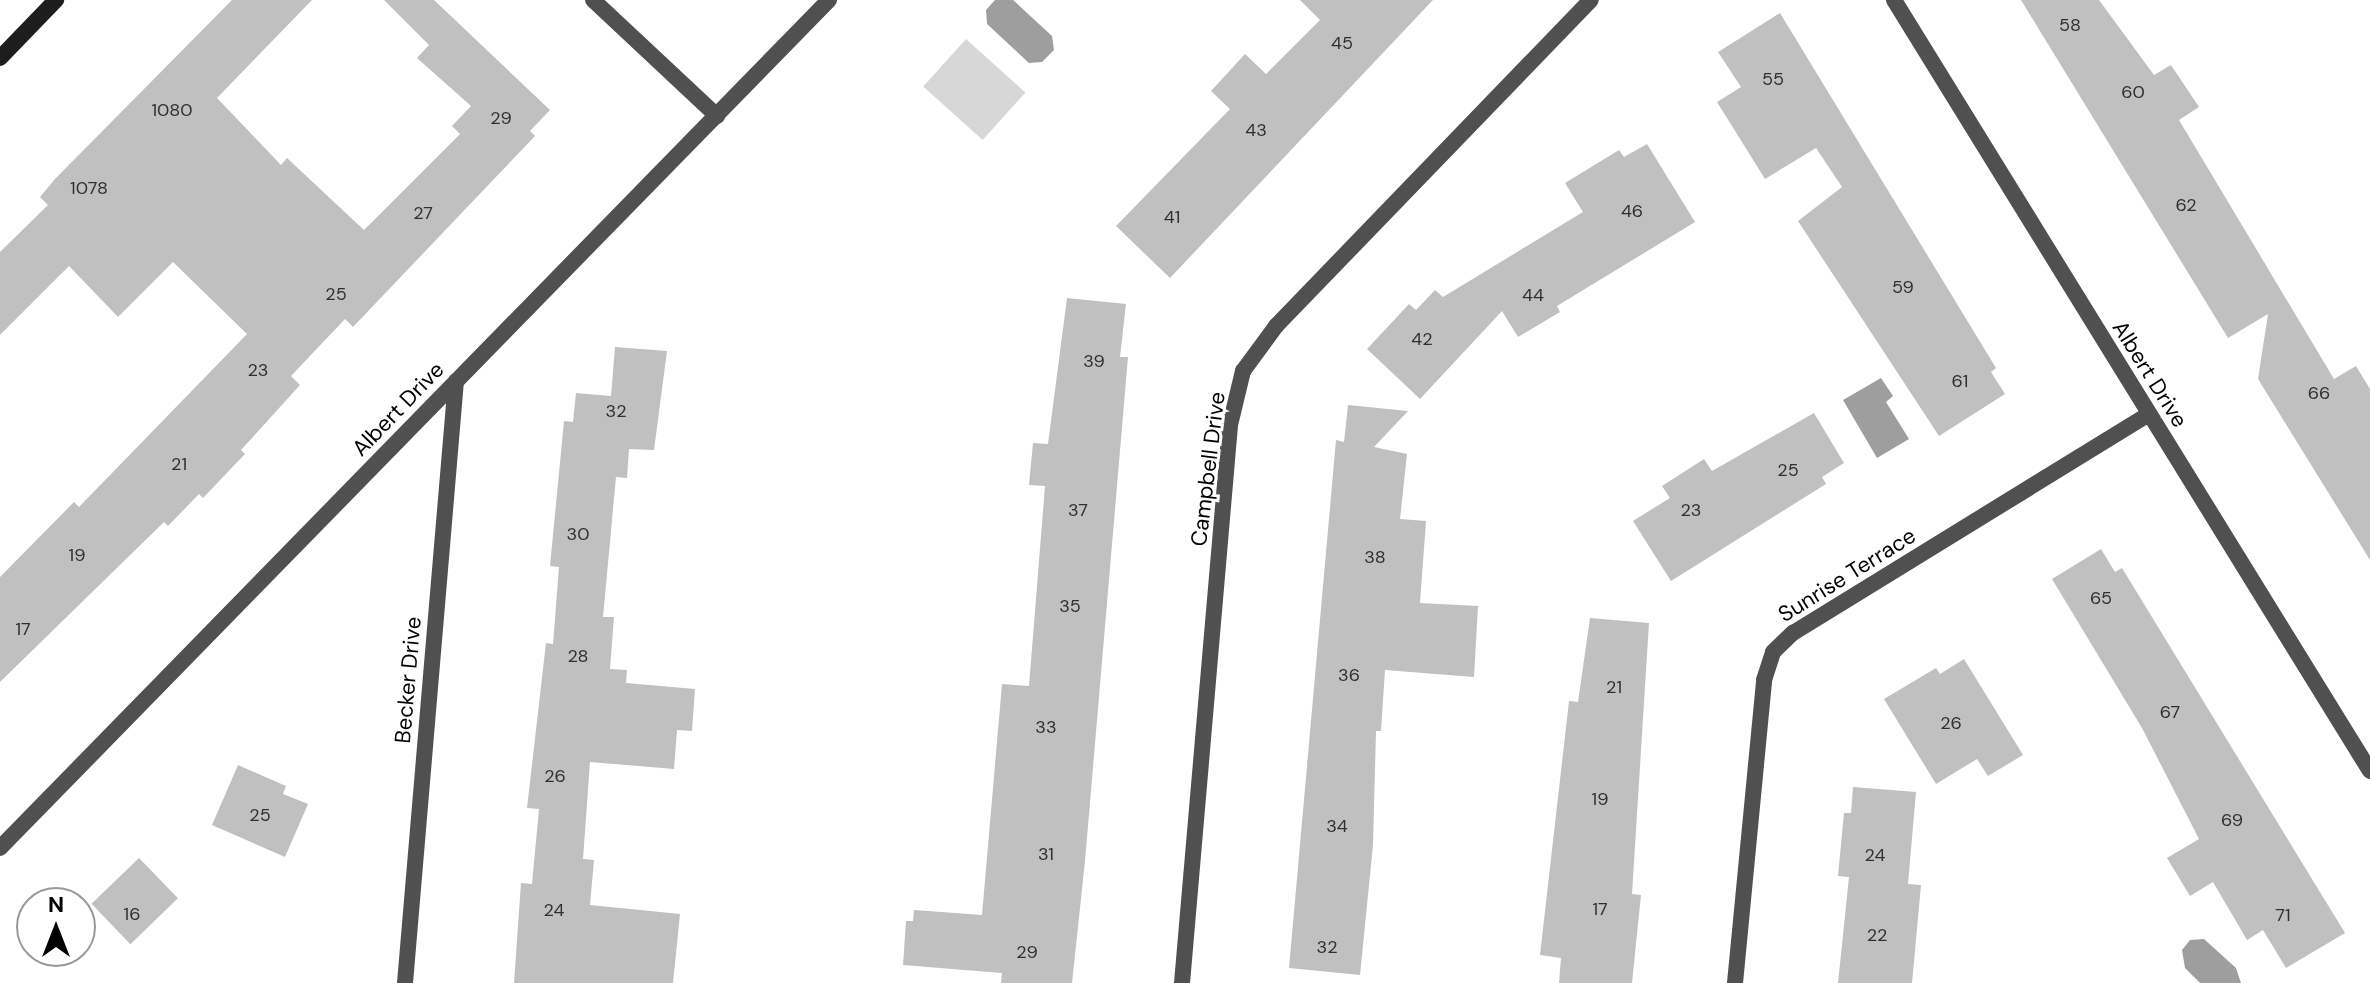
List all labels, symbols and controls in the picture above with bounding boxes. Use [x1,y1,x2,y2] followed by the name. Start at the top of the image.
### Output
[2059,14,2081,36] house number: 58
[1331,32,1353,54] house number: 45
[1762,68,1784,90] house number: 55
[2121,81,2145,103] house number: 60
[151,99,193,121] house number: 1080
[490,107,512,129] house number: 29
[1245,119,1267,141] house number: 43
[70,177,108,199] house number: 1078
[2175,194,2197,216] house number: 62
[1621,200,1643,222] house number: 46
[413,202,433,224] house number: 27
[1164,206,1180,228] house number: 41
[1892,276,1914,298] house number: 59
[325,283,347,305] house number: 25
[1522,284,1544,306] house number: 44
[2107,316,2193,432] street label: Albert Drive
[1411,328,1433,350] house number: 42
[1083,350,1105,372] house number: 39
[347,356,449,462] street label: Albert Drive
[247,359,269,381] house number: 23
[1952,370,1968,392] house number: 61
[2308,382,2330,404] house number: 66
[1185,390,1231,548] street label: Campbell Drive
[605,400,627,422] house number: 32
[171,453,187,475] house number: 21
[1777,459,1799,481] house number: 25
[1068,499,1088,521] house number: 37
[1680,499,1702,521] house number: 23
[1773,522,1921,628] street label: Sunrise Terrace
[567,523,589,545] house number: 30
[69,544,85,566] house number: 19
[1364,546,1386,568] house number: 38
[2090,587,2112,609] house number: 65
[1059,595,1081,617] house number: 35
[389,615,427,745] street label: Becker Drive
[15,618,31,640] house number: 17
[567,645,589,667] house number: 28
[1338,664,1360,686] house number: 36
[1606,676,1622,698] house number: 21
[2160,701,2180,723] house number: 67
[1940,712,1962,734] house number: 26
[1035,716,1057,738] house number: 33
[544,765,566,787] house number: 26
[1592,788,1608,810] house number: 19
[249,804,271,826] house number: 25
[2221,809,2243,831] house number: 69
[1326,815,1348,837] house number: 34
[1038,843,1054,865] house number: 31
[1865,844,1885,866] house number: 24
[16,887,96,967] north arrow
[48,890,64,919] text: N
[1592,898,1608,920] house number: 17
[544,899,564,921] house number: 24
[124,903,140,925] house number: 16
[2275,904,2291,926] house number: 71
[1867,924,1887,946] house number: 22
[1316,936,1338,958] house number: 32
[1016,941,1038,963] house number: 29

